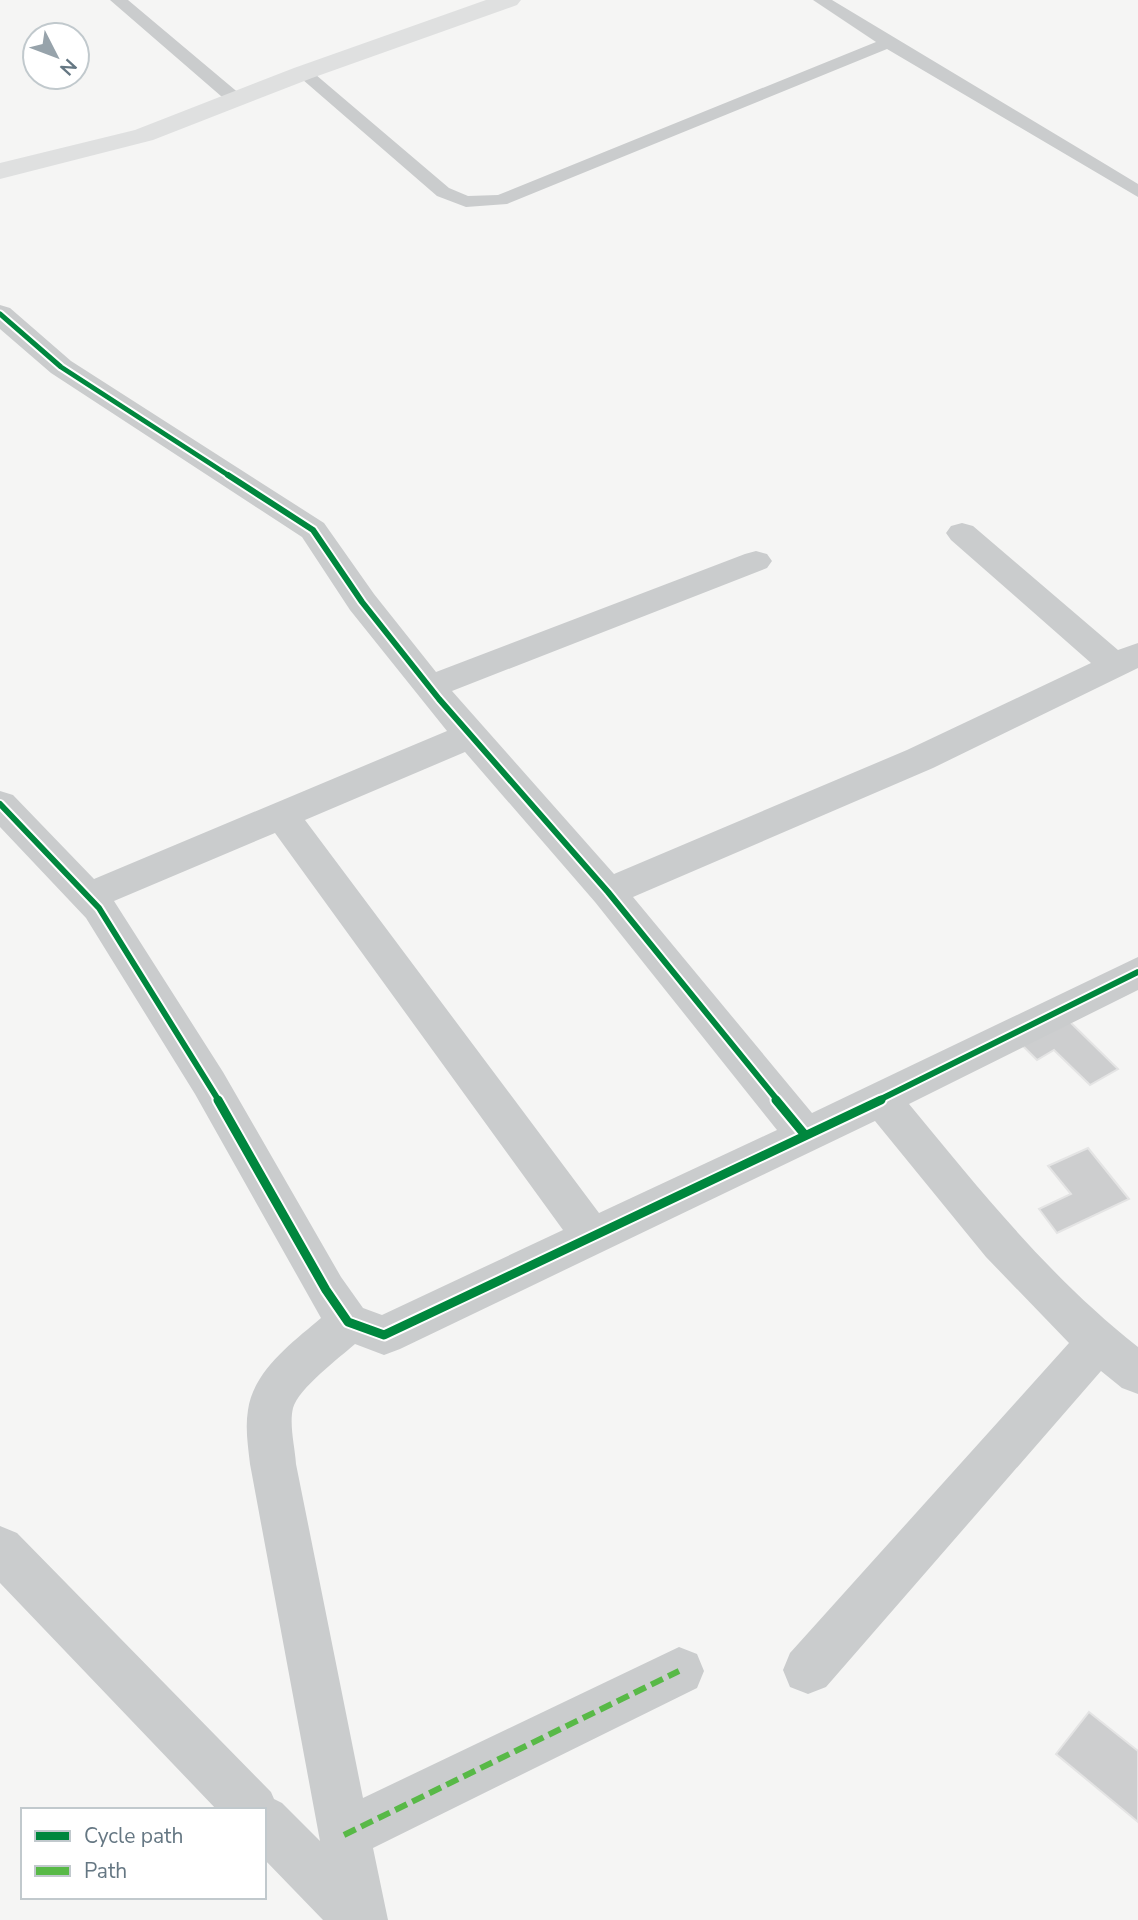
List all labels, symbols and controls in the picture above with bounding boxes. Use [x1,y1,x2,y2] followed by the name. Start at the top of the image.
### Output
[21,21,91,91] north arrow
[53,53,82,81] text: N
[21,1808,266,1899] legend
[84,1822,183,1850] text: Cycle path
[84,1857,127,1885] text: Path

